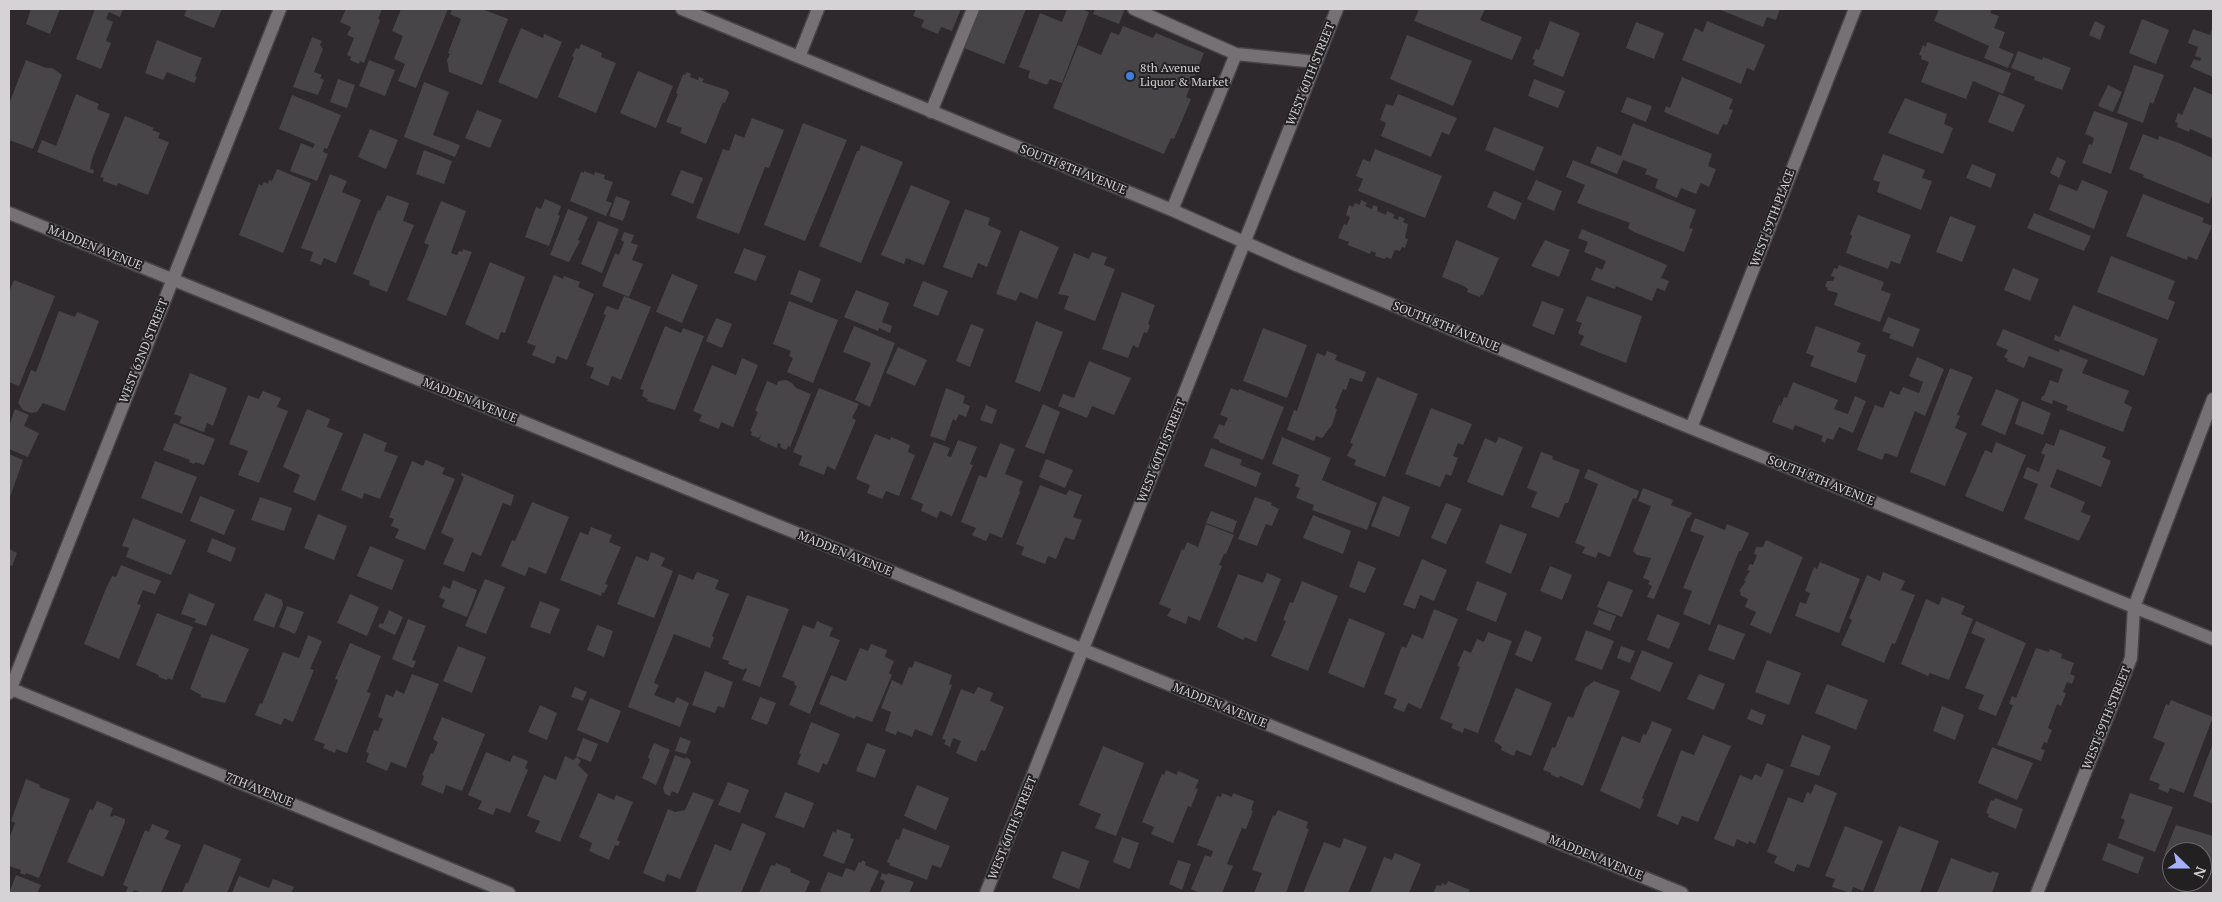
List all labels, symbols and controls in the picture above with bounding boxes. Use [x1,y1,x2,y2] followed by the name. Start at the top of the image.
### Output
[1284,20,1338,128] street label: WEST 60TH STREET
[1140,62,1229,90] place label: 8th Avenue Liquor & Market
[1124,70,1136,82] marker: 8th Avenue Liquor & Market
[1017,142,1129,198] street label: SOUTH 8TH AVENUE
[1748,167,1798,269] street label: WEST 59TH PLACE
[46,223,144,273] street label: MADDEN AVENUE
[117,297,171,405] street label: WEST 62ND STREET
[1390,299,1502,355] street label: SOUTH 8TH AVENUE
[421,376,519,426] street label: MADDEN AVENUE
[1135,397,1189,505] street label: WEST 60TH STREET
[1765,453,1877,509] street label: SOUTH 8TH AVENUE
[796,529,894,579] street label: MADDEN AVENUE
[2080,664,2134,772] street label: WEST 59TH STREET
[1171,681,1269,731] street label: MADDEN AVENUE
[223,770,295,810] street label: 7TH AVENUE
[986,774,1040,882] street label: WEST 60TH STREET
[1547,833,1645,883] street label: MADDEN AVENUE
[2162,842,2212,892] north arrow
[2190,864,2211,881] text: N

